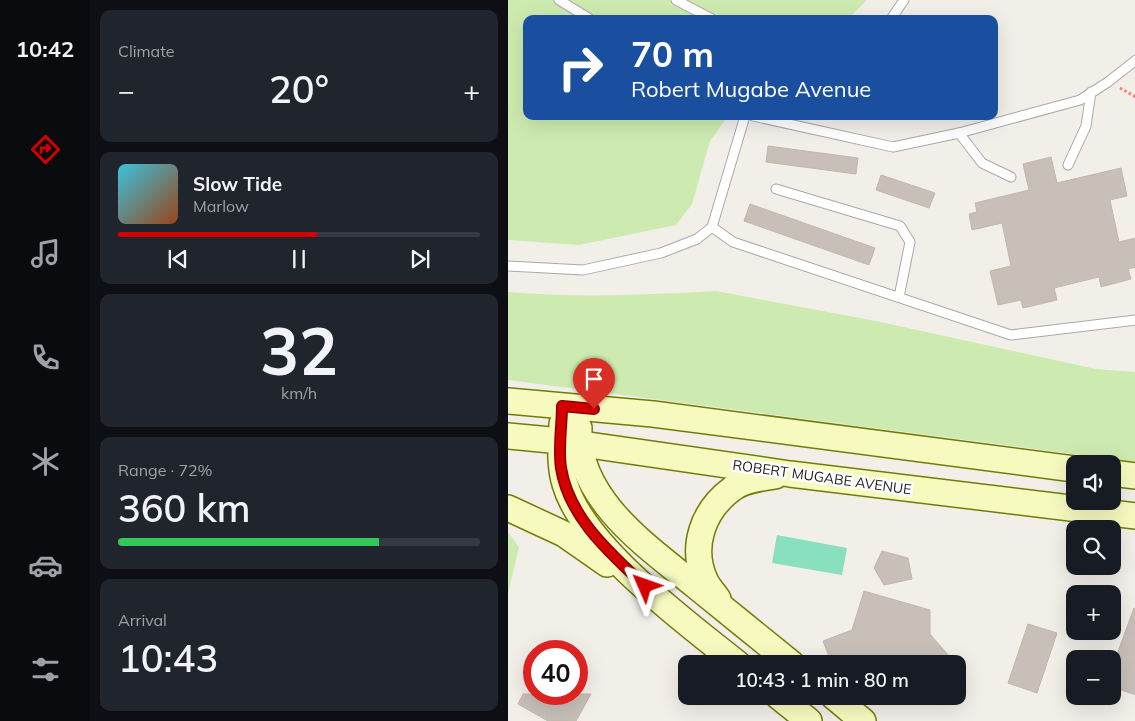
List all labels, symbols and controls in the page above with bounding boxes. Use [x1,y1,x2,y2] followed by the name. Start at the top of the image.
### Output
[631,32,714,76] text: 70 m
[16,35,74,63] text: 10:42
[548,35,613,100] icon: right
[118,41,174,61] text: Climate
[269,65,329,113] text: 20°
[118,73,135,108] text: −
[463,73,480,108] text: +
[631,75,871,103] text: Robert Mugabe Avenue
[28,132,63,167] icon: directions
[193,172,282,196] text: Slow Tide
[193,196,249,216] text: Marlow
[28,236,63,271] icon: music
[164,245,192,273] icon: previous
[285,245,313,273] icon: pause
[406,245,434,273] icon: next
[260,310,338,391] text: 32
[28,340,63,375] icon: phone
[573,358,615,409] pin
[580,365,608,393] icon: arrive
[281,383,317,403] text: km/h
[28,444,63,479] icon: climate
[1066,455,1121,705] map controls
[1066,455,1121,510] button: sound
[731,456,913,498] street label: ROBERT MUGABE AVENUE
[118,460,213,480] text: Range · 72%
[118,484,251,532] text: 360 km
[1066,520,1121,575] button: search
[28,548,63,583] icon: car
[618,559,670,611] position arrow
[1066,585,1121,640] button: +
[118,610,167,630] text: Arrival
[118,634,218,682] text: 10:43
[523,640,588,705] speed limit sign: 40
[1066,650,1121,705] button: −
[28,652,63,687] icon: filters
[735,668,909,692] text: 10:43 · 1 min · 80 m

